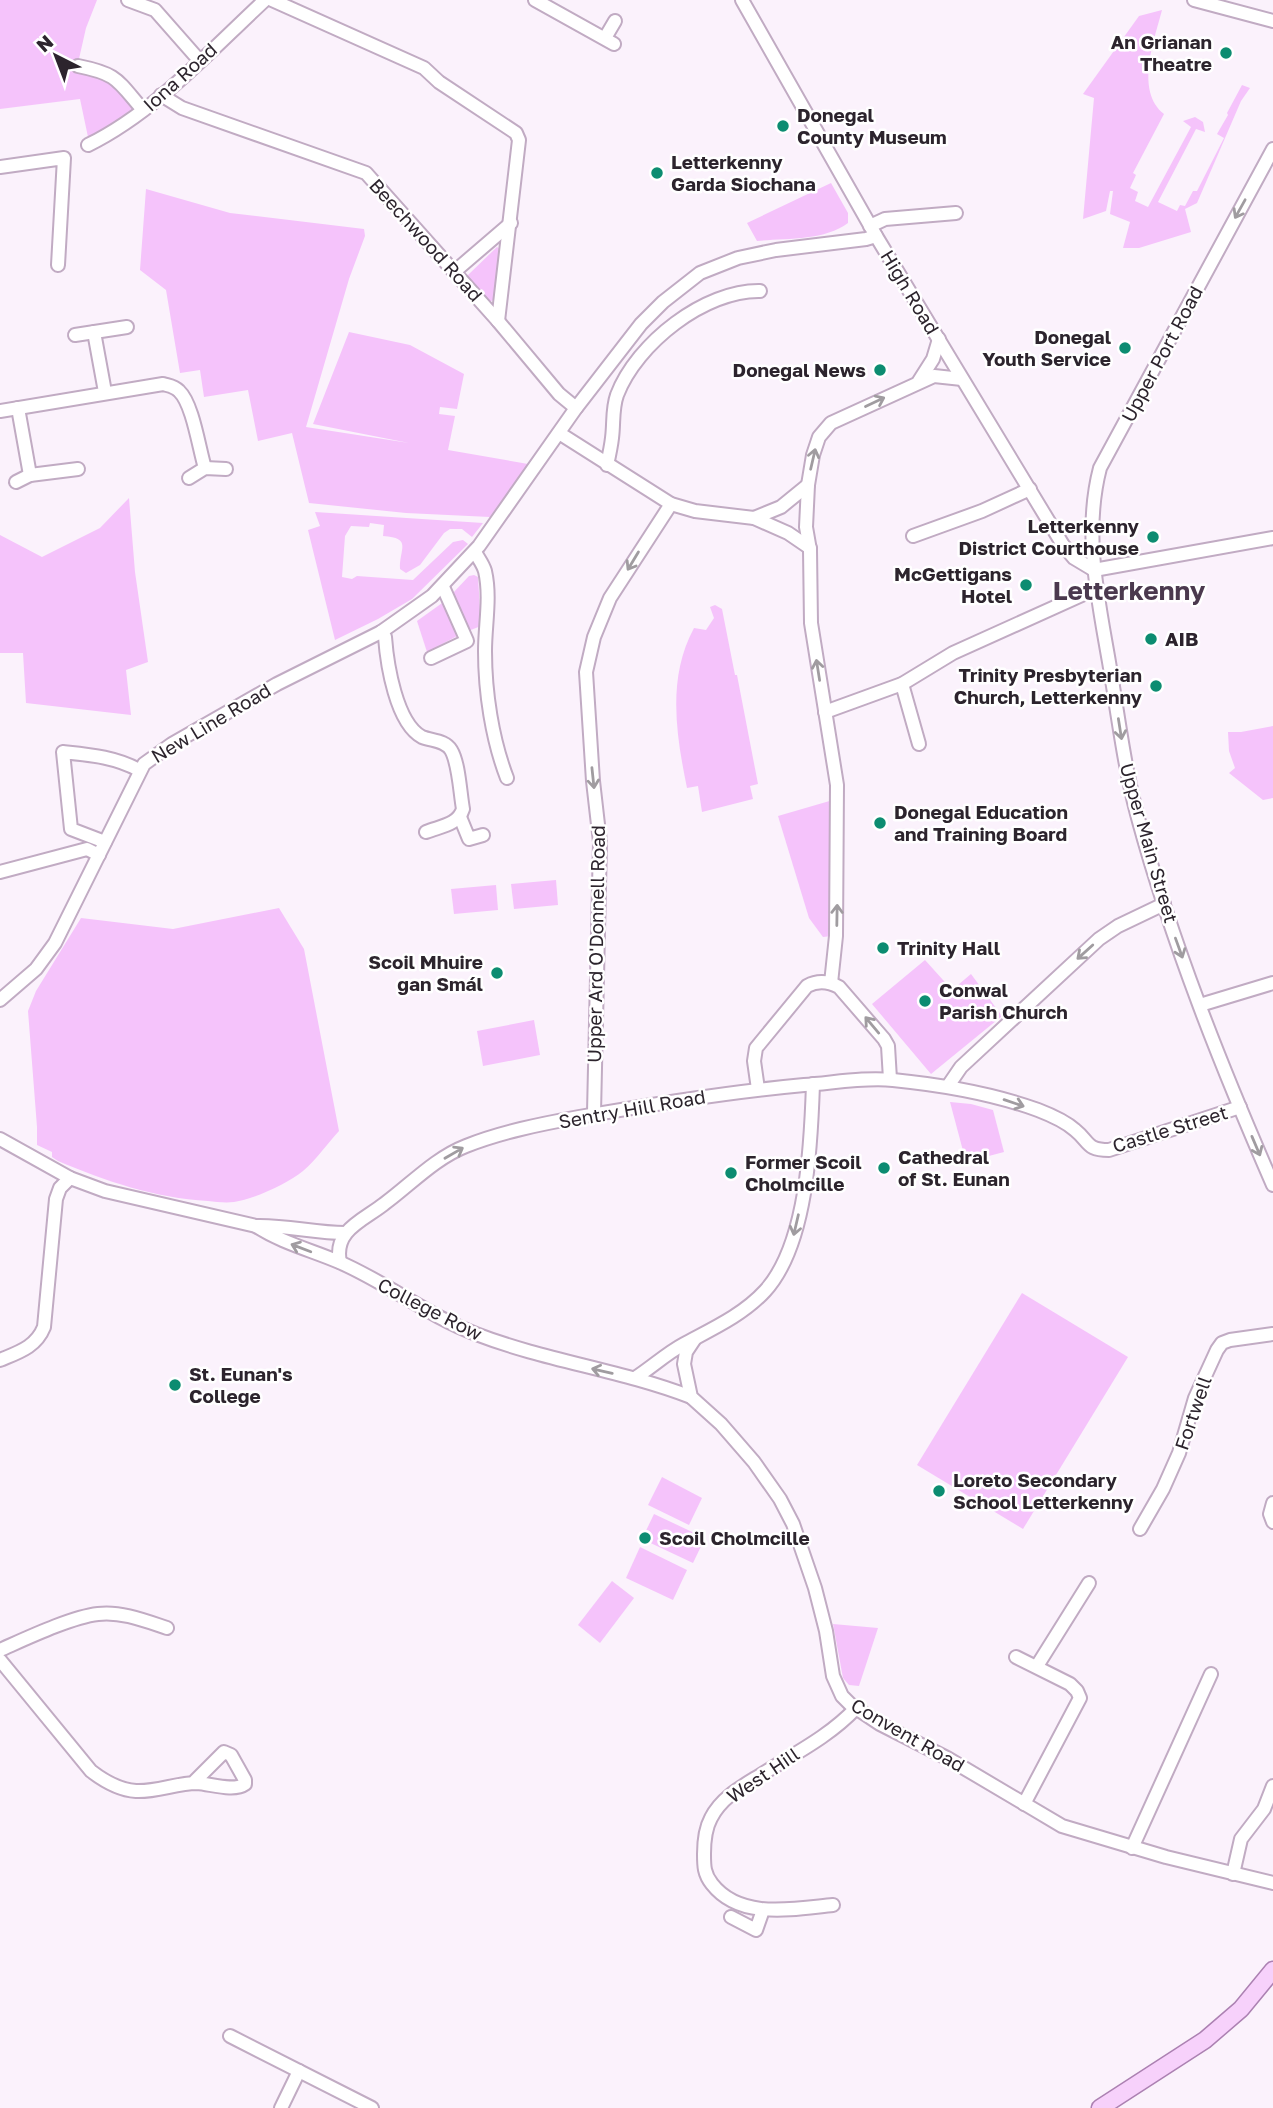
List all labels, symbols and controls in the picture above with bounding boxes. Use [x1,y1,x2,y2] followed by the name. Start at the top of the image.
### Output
[21,21,91,91] north arrow
[31,30,57,56] text: N
[1111,30,1212,75] place label: An Grianan Theatre
[138,38,221,116] street label: Iona Road
[1218,45,1234,61] marker: An Grianan Theatre
[797,103,947,148] place label: Donegal County Museum
[775,118,791,134] marker: Donegal County Museum
[671,150,816,195] place label: Letterkenny Garda Siochana
[649,165,665,181] marker: Letterkenny Garda Siochana
[365,173,488,306] street label: Beechwood Road
[1233,198,1246,219] one-way arrow
[876,245,945,338] street label: High Road
[1116,282,1207,426] street label: Upper Port Road
[982,325,1111,370] place label: Donegal Youth Service
[1117,340,1133,356] marker: Donegal Youth Service
[733,358,866,381] place label: Donegal News
[872,362,888,378] marker: Donegal News
[864,395,885,409] one-way arrow
[807,448,820,471] one-way arrow
[959,514,1140,559] place label: Letterkenny District Courthouse
[1145,529,1161,545] marker: Letterkenny District Courthouse
[626,550,640,570] one-way arrow
[894,562,1012,607] place label: McGettigans Hotel
[1053,575,1206,606] district label: Letterkenny
[1018,577,1034,593] marker: McGettigans Hotel
[1165,627,1198,650] place label: AIB
[1143,631,1159,647] marker: AIB
[811,659,824,682] one-way arrow
[954,663,1143,708] place label: Trinity Presbyterian Church, Letterkenny
[147,678,275,767] street label: New Line Road
[1148,678,1164,694] marker: Trinity Presbyterian Church, Letterkenny
[1114,717,1127,740] one-way arrow
[1116,760,1183,925] street label: Upper Main Street
[587,766,600,788] one-way arrow
[894,800,1068,845] place label: Donegal Education and Training Board
[872,815,888,831] marker: Donegal Education and Training Board
[582,825,609,1063] street label: Upper Ard O'Donnell Road
[830,904,844,927] one-way arrow
[897,936,1000,959] place label: Trinity Hall
[1174,936,1187,958] one-way arrow
[875,940,891,956] marker: Trinity Hall
[1076,944,1094,960] one-way arrow
[368,950,483,995] place label: Scoil Mhuire gan Smál
[489,965,505,981] marker: Scoil Mhuire gan Smál
[939,978,1068,1023] place label: Conwal Parish Church
[917,993,933,1009] marker: Conwal Parish Church
[865,1016,881,1034] one-way arrow
[557,1084,707,1133] street label: Sentry Hill Road
[1003,1098,1025,1110] one-way arrow
[1109,1100,1230,1157] street label: Castle Street
[1250,1135,1263,1157] one-way arrow
[444,1145,464,1159] one-way arrow
[898,1145,1010,1190] place label: Cathedral of St. Eunan
[745,1150,862,1195] place label: Former Scoil Cholmcille
[876,1160,892,1176] marker: Cathedral of St. Eunan
[723,1165,739,1181] marker: Former Scoil Cholmcille
[789,1213,802,1236] one-way arrow
[291,1241,313,1254] one-way arrow
[374,1272,486,1345] street label: College Row
[189,1362,293,1407] place label: St. Eunan's College
[591,1364,614,1377] one-way arrow
[1169,1373,1216,1453] street label: Fortwell
[167,1377,183,1393] marker: St. Eunan's College
[953,1468,1134,1513] place label: Loreto Secondary School Letterkenny
[931,1483,947,1499] marker: Loreto Secondary School Letterkenny
[659,1526,810,1549] place label: Scoil Cholmcille
[637,1530,653,1546] marker: Scoil Cholmcille
[847,1693,969,1776] street label: Convent Road
[722,1742,803,1807] street label: West Hill

